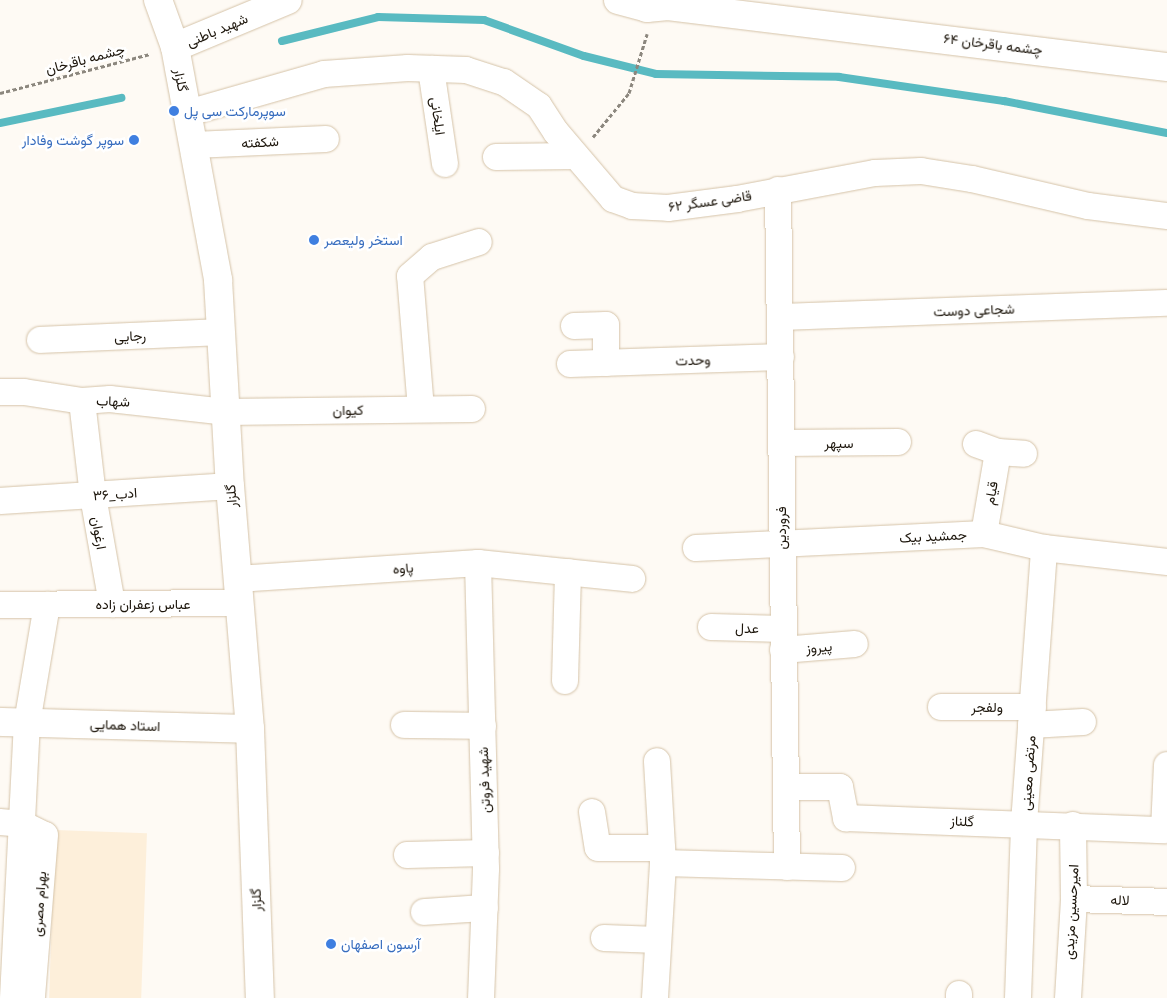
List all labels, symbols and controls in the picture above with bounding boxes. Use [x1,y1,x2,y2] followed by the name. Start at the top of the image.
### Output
[184,10,250,50] street label: شهید باطنی
[943,30,1043,58] street label: چشمه باقرخان ۶۴
[44,40,126,78] street label: چشمه باقرخان
[171,67,191,93] street label: گلزار
[427,96,449,136] street label: ایلخانی
[184,103,286,119] place label: سوپرمارکت سی پل
[168,105,180,117] marker: سوپرمارکت سی پل
[22,132,124,148] place label: سوپر گوشت وفادار
[241,133,279,151] street label: شکفته
[128,134,140,146] marker: سوپر گوشت وفادار
[667,187,753,215] street label: قاضی عسگر ۶۲
[324,232,403,248] place label: استخر ولیعصر
[308,234,320,246] marker: استخر ولیعصر
[933,300,1015,320] street label: شجاعی دوست
[114,327,146,345] street label: رجایی
[675,351,711,369] street label: وحدت
[96,392,130,410] street label: شهاب
[332,401,364,419] street label: کیوان
[824,435,854,451] street label: سپهر
[981,480,1001,506] street label: قیام
[92,484,138,504] street label: ۳۶_ادب
[222,484,240,508] street label: گلزار
[773,506,789,550] street label: فروردین
[88,515,110,551] street label: ارغوان
[899,526,967,546] street label: جمشید بیک
[392,559,414,577] street label: پاوه
[95,596,191,612] street label: عباس زعفران زاده
[735,619,759,637] street label: عدل
[805,637,833,657] street label: پیروز
[971,699,1003,715] street label: ولفجر
[90,715,160,735] street label: استاد همایی
[1017,735,1039,811] street label: مرتضی معینی
[474,747,494,813] street label: شهید فروتن
[950,812,974,830] street label: گلناز
[1060,864,1082,960] street label: امیرحسین مزیدی
[28,871,50,937] street label: بهرام مصری
[247,888,265,912] street label: گلزار
[1110,891,1130,909] street label: لاله
[341,936,420,952] place label: آرسون اصفهان
[325,938,337,950] marker: آرسون اصفهان

